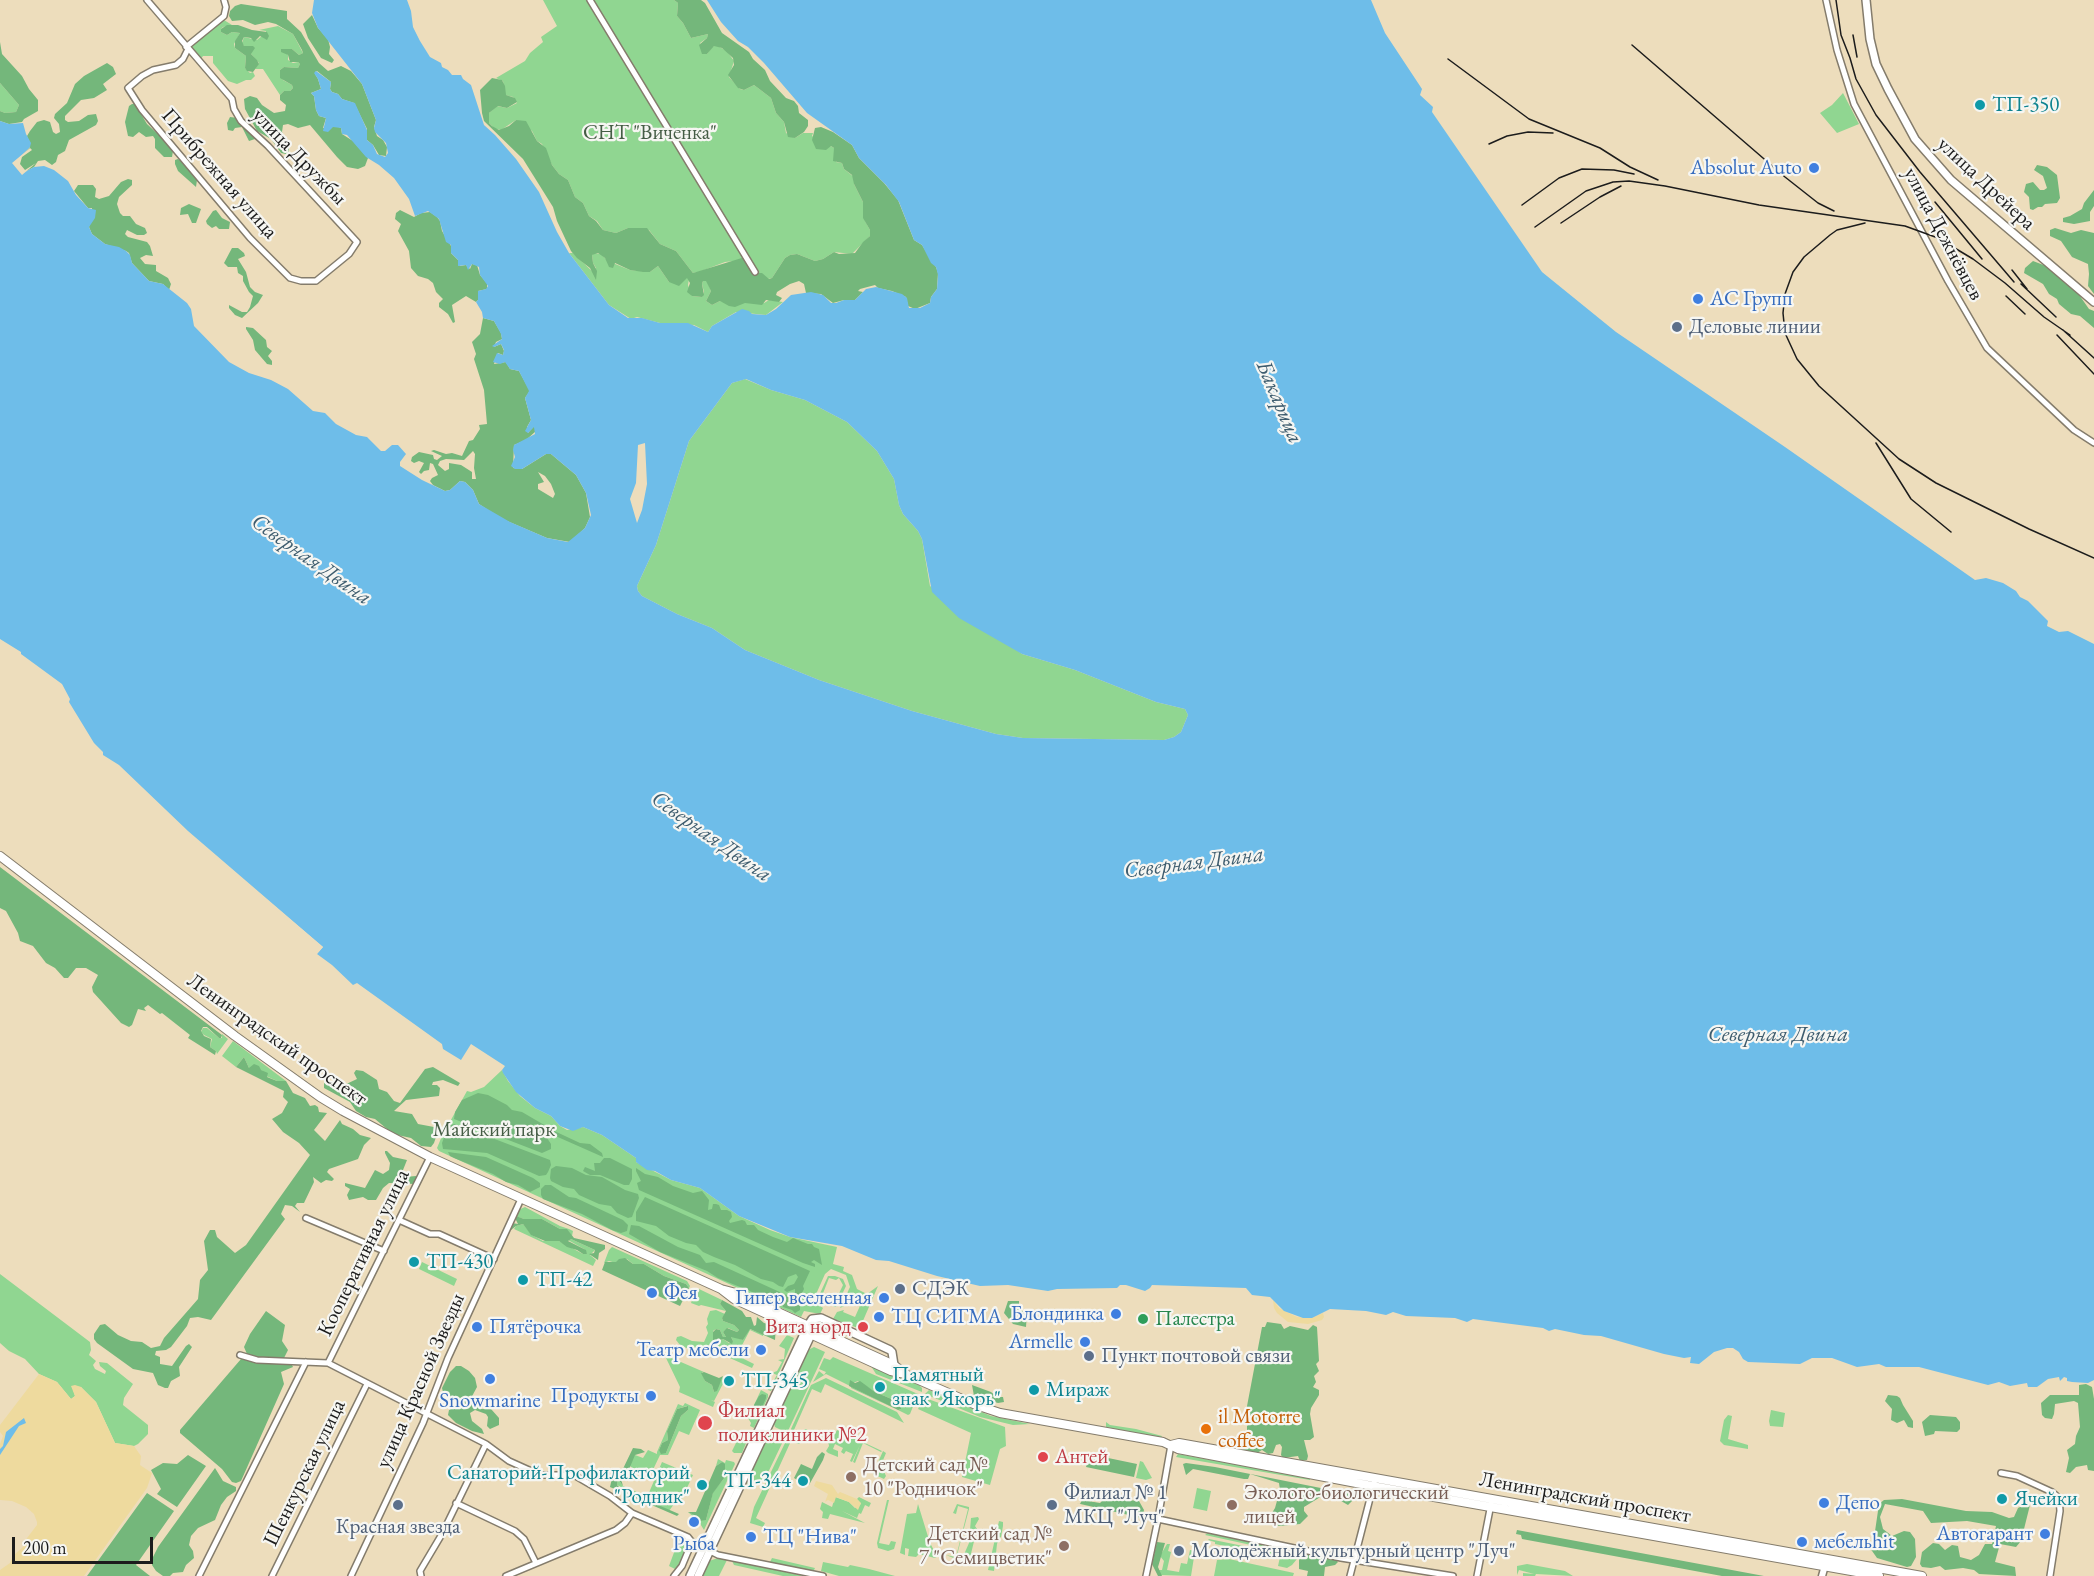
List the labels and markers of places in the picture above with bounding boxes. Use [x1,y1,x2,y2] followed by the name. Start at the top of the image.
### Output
[1992,92,2059,118] place label: ТП-350
[1973,98,1987,112] marker: ТП-350
[1690,155,1802,181] place label: Absolut Auto
[1807,161,1821,175] marker: Absolut Auto
[1710,286,1792,312] place label: АС Групп
[1691,292,1705,306] marker: АС Групп
[1689,314,1821,340] place label: Деловые линии
[1670,320,1684,334] marker: Деловые линии
[426,1249,493,1275] place label: ТП-430
[407,1255,421,1269] marker: ТП-430
[535,1267,592,1293] place label: ТП-42
[516,1273,530,1287] marker: ТП-42
[912,1276,969,1302] place label: СДЭК
[664,1280,698,1306] place label: Фея
[893,1282,907,1296] marker: СДЭК
[735,1285,872,1311] place label: Гипер вселенная
[645,1286,659,1300] marker: Фея
[877,1291,891,1305] marker: Гипер вселенная
[1011,1301,1104,1327] place label: Блондинка
[891,1304,1002,1330] place label: ТЦ СИГМА
[1155,1306,1235,1332] place label: Палестра
[1109,1307,1123,1321] marker: Блондинка
[872,1310,886,1324] marker: ТЦ СИГМА
[1136,1312,1150,1326] marker: Палестра
[489,1314,581,1340] place label: Пятёрочка
[765,1314,851,1340] place label: Вита норд
[470,1320,484,1334] marker: Пятёрочка
[856,1320,870,1334] marker: Вита норд
[1009,1329,1073,1355] place label: Armelle
[1078,1335,1092,1349] marker: Armelle
[636,1337,749,1363] place label: Театр мебели
[754,1343,768,1357] marker: Театр мебели
[1101,1343,1291,1369] place label: Пункт почтовой связи
[1082,1349,1096,1363] marker: Пункт почтовой связи
[892,1362,1001,1412] place label: Памятный знак "Якорь"
[741,1368,808,1394] place label: ТП-345
[483,1372,497,1386] marker: Snowmarine
[722,1374,736,1388] marker: ТП-345
[1046,1377,1109,1403] place label: Мираж
[873,1380,887,1394] marker: Памятный знак "Якорь"
[551,1383,639,1409] place label: Продукты
[1027,1383,1041,1397] marker: Мираж
[439,1388,541,1414] place label: Snowmarine
[644,1389,658,1403] marker: Продукты
[718,1398,866,1448] place label: Филиал поликлиники №2
[1218,1404,1300,1454] place label: il Motorre coffee
[696,1414,714,1432] marker: Филиал поликлиники №2
[1199,1422,1213,1436] marker: il Motorre coffee
[1055,1444,1108,1470] place label: Антей
[1036,1450,1050,1464] marker: Антей
[863,1452,988,1502] place label: Детский сад № 10 "Родничок"
[447,1460,690,1510] place label: Санаторий-Профилакторий "Родник"
[724,1468,791,1494] place label: ТП-344
[844,1470,858,1484] marker: Детский сад № 10 "Родничок"
[796,1474,810,1488] marker: ТП-344
[695,1478,709,1492] marker: Санаторий-Профилакторий "Родник"
[1064,1480,1167,1530] place label: Филиал № 1 МКЦ "Луч"
[1244,1480,1449,1530] place label: Эколого-биологический лицей
[2014,1486,2078,1512] place label: Ячейки
[1836,1490,1880,1516] place label: Депо
[1995,1492,2009,1506] marker: Ячейки
[1817,1496,1831,1510] marker: Депо
[391,1498,405,1512] marker: Красная звезда
[1045,1498,1059,1512] marker: Филиал № 1 МКЦ "Луч"
[1225,1498,1239,1512] marker: Эколого-биологический лицей
[336,1514,460,1540] place label: Красная звезда
[687,1515,701,1529] marker: Рыба
[919,1521,1052,1571] place label: Детский сад № 7 "Семицветик"
[1936,1521,2033,1547] place label: Автогарант
[763,1524,857,1550] place label: ТЦ "Нива"
[2038,1527,2052,1541] marker: Автогарант
[1814,1529,1895,1555] place label: мебельhit
[744,1530,758,1544] marker: ТЦ "Нива"
[673,1531,715,1557] place label: Рыба
[1795,1535,1809,1549] marker: мебельhit
[1191,1538,1516,1564] place label: Молодёжный культурный центр "Луч"
[1057,1539,1071,1553] marker: Детский сад № 7 "Семицветик"
[1172,1544,1186,1558] marker: Молодёжный культурный центр "Луч"

